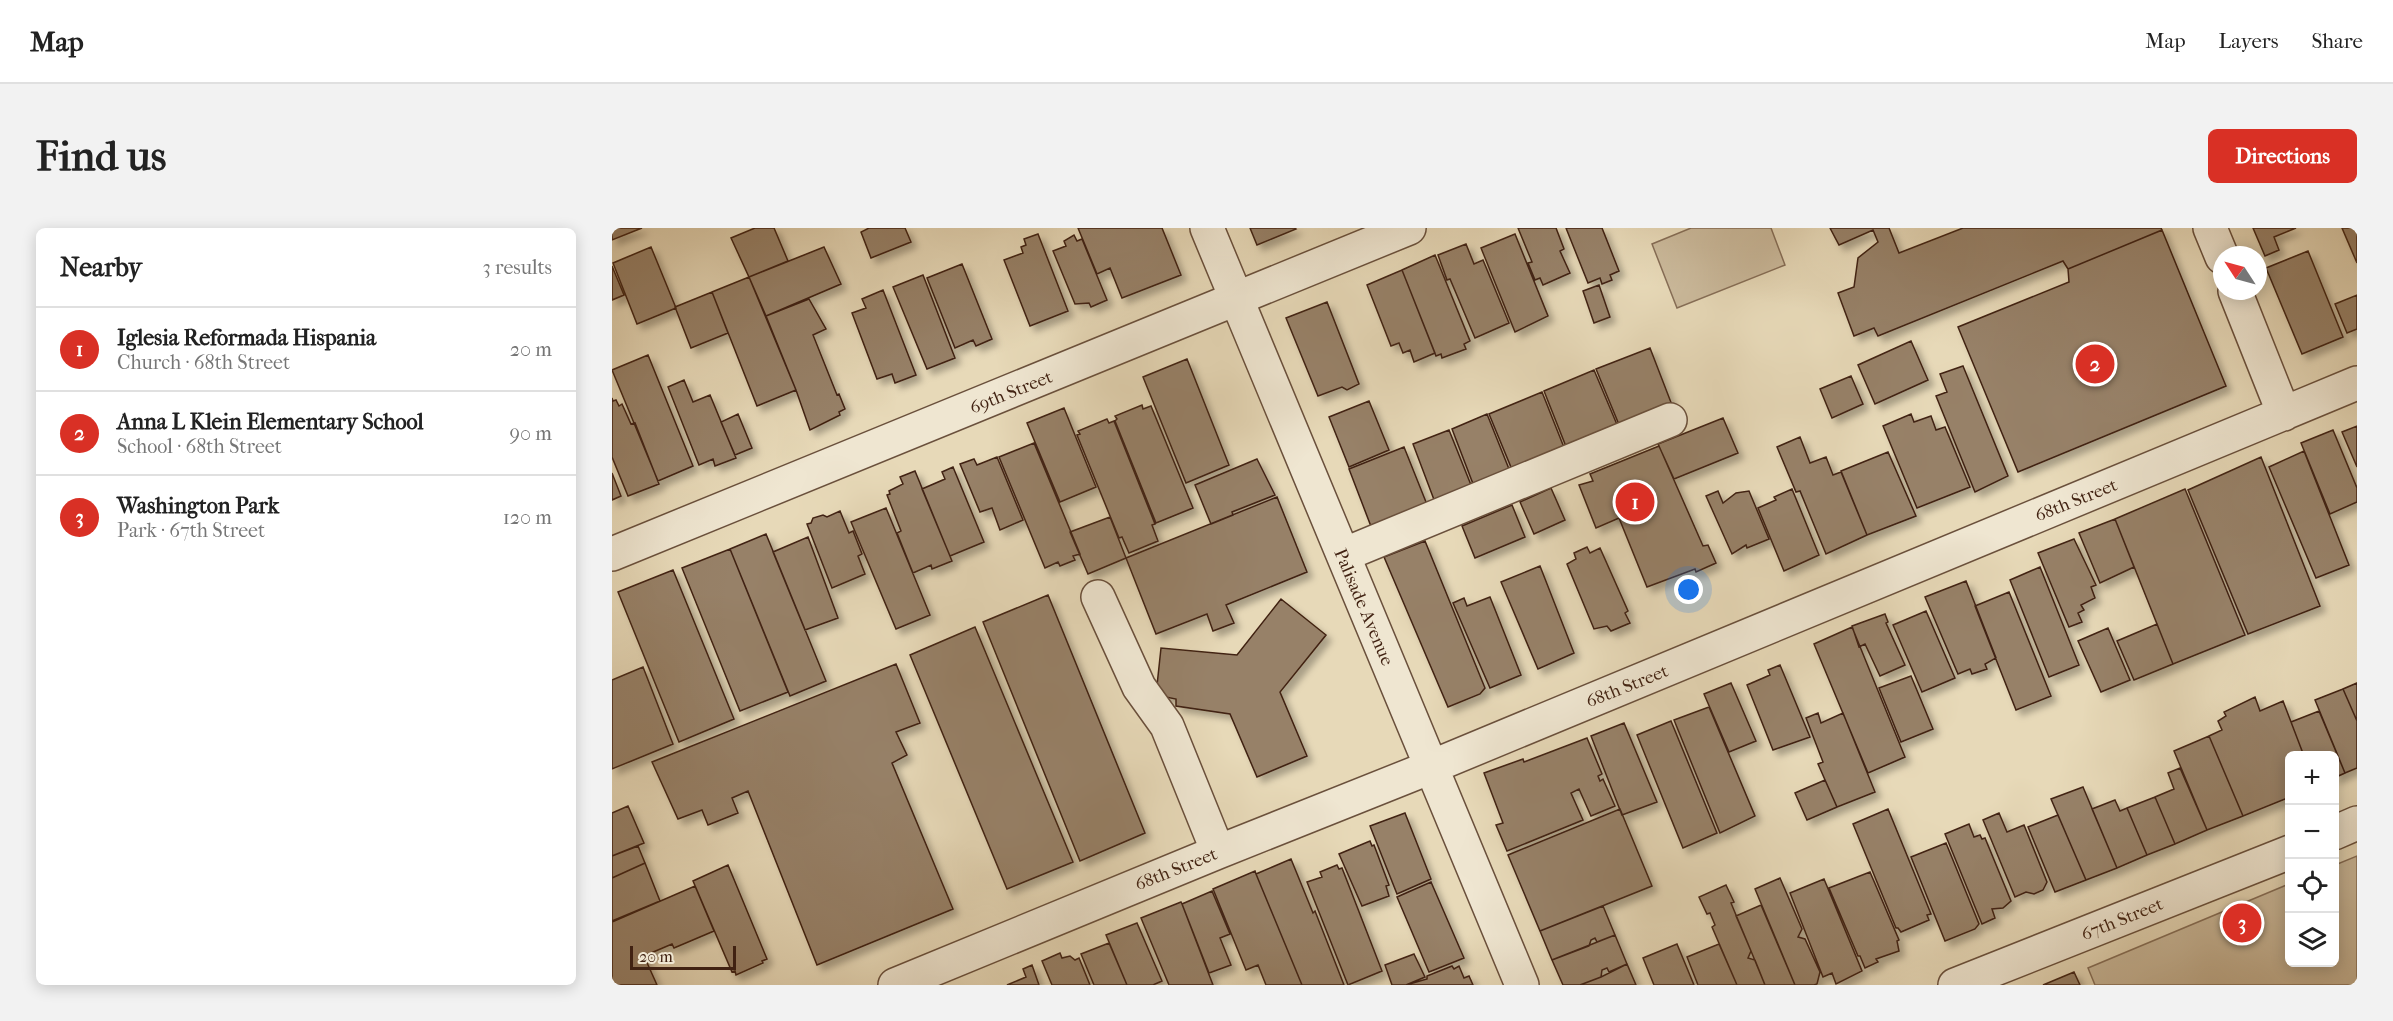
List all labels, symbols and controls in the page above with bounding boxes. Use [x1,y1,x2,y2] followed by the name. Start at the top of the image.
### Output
[30,25,84,58] text: Map
[2145,29,2186,53] text: Map
[2219,29,2278,53] text: Layers
[2311,29,2363,53] text: Share
[2208,129,2357,183] button: Directions
[36,132,166,181] text: Find us
[2213,246,2267,300] north arrow
[60,252,142,283] text: Nearby
[483,256,552,279] text: 3 results
[117,325,376,351] text: Iglesia Reformada Hispania
[76,338,83,361] text: 1
[510,338,552,361] text: 20 m
[2076,342,2114,386] pin: 2
[117,351,290,374] text: Church · 68th Street
[967,366,1056,419] street label: 69th Street
[117,409,424,435] text: Anna L Klein Elementary School
[74,422,85,445] text: 2
[510,422,552,445] text: 90 m
[117,435,282,458] text: School · 68th Street
[2032,474,2121,526] street label: 68th Street
[1616,480,1654,524] pin: 1
[117,493,279,519] text: Washington Park
[75,506,84,529] text: 3
[503,506,552,529] text: 120 m
[117,519,265,542] text: Park · 67th Street
[1329,546,1398,669] street label: Palisade Avenue
[1674,575,1703,604] your location
[1583,660,1672,712] street label: 68th Street
[2285,751,2339,967] map controls
[2285,751,2339,805] button: +
[2285,805,2339,859] button: −
[1132,843,1221,895] street label: 68th Street
[2285,859,2339,913] button: locate
[2078,893,2167,945] street label: 67th Street
[2222,900,2262,946] pin: 3
[2285,913,2339,967] button: layers
[630,943,736,970] scale bar
[639,947,673,966] text: 20 m

